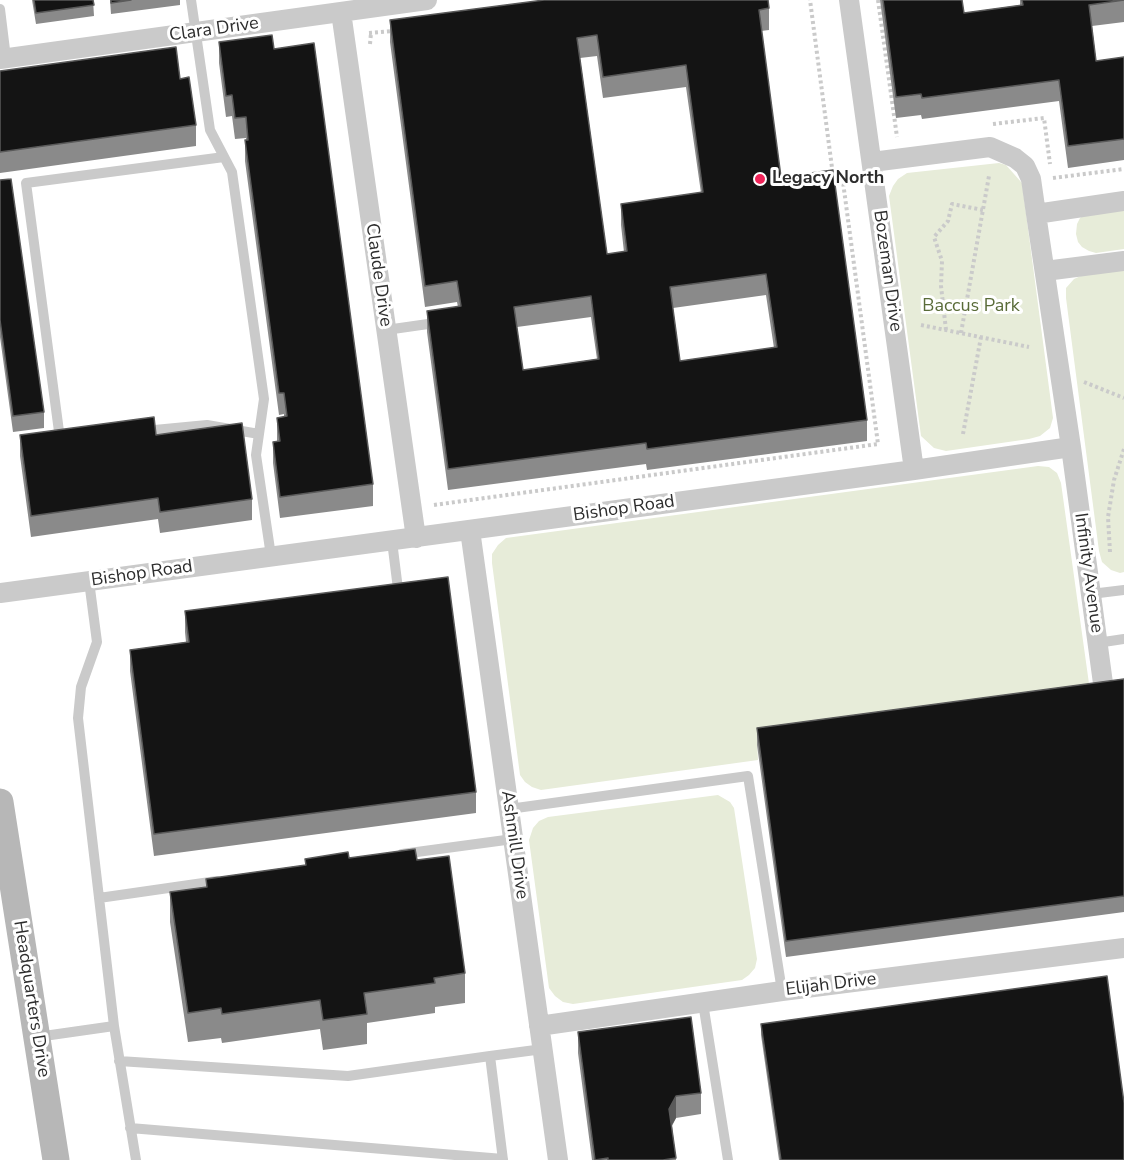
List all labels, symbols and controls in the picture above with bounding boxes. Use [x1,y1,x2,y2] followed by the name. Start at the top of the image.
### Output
[168,13,260,47] street label: Clara Drive
[772,168,884,190] place label: Legacy North
[753,172,767,186] marker: Legacy North
[868,209,906,333] street label: Bozeman Drive
[360,222,396,328] street label: Claude Drive
[922,296,1020,318] park label: Baccus Park
[572,491,676,527] street label: Bishop Road
[1069,512,1107,634] street label: Infinity Avenue
[90,556,194,592] street label: Bishop Road
[496,789,532,901] street label: Ashmill Drive
[8,919,54,1079] street label: Headquarters Drive
[784,969,878,1001] street label: Elijah Drive

